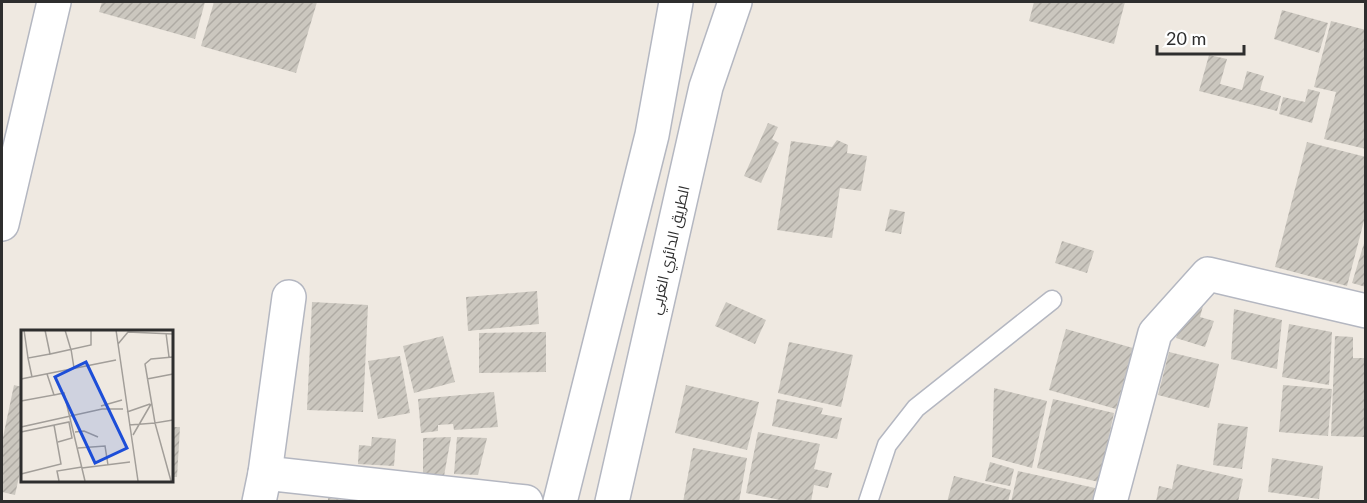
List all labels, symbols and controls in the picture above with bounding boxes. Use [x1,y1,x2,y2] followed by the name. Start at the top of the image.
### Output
[1157,18,1244,56] scale bar
[1166,27,1206,49] text: 20 m
[645,184,696,317] street label: الطريق الدائري الغربي
[21,330,172,482] inset map

